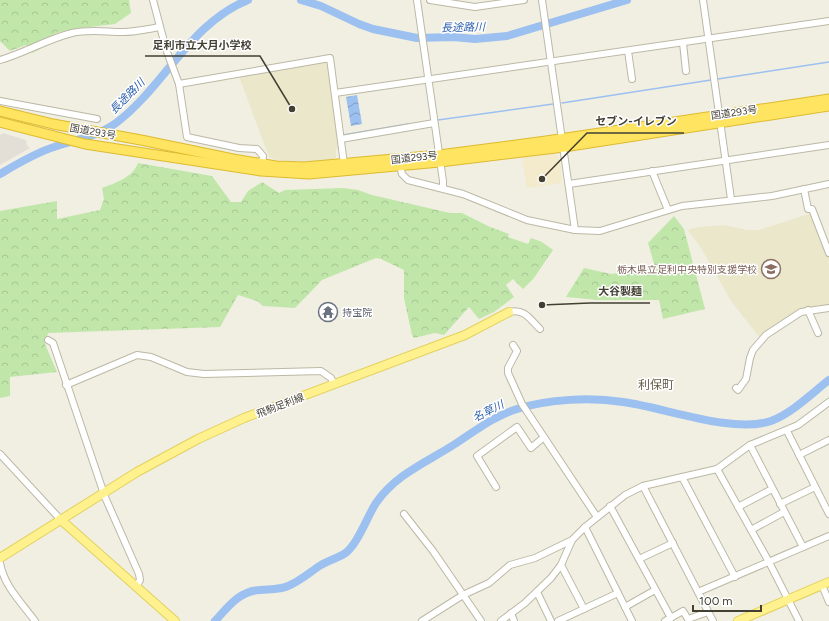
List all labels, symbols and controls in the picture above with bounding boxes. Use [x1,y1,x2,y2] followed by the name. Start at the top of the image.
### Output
[441,21,486,34] water label: 長途路川
[145,33,260,56] callout: 足利市立大月小学校
[153,39,252,52] text: 足利市立大月小学校
[107,75,148,117] water label: 長途路川
[710,103,758,122] street label: 国道293号
[587,110,684,133] callout: セブン-イレブン
[595,115,677,128] text: セブン-イレブン
[69,121,117,142] street label: 国道293号
[390,149,438,166] street label: 国道293号
[760,258,782,280] school or university icon: 栃木県立足利中央特別支援学校
[617,263,757,276] place label: 栃木県立足利中央特別支援学校
[590,280,650,303] callout: 大谷製麺
[598,285,642,298] text: 大谷製麺
[317,301,339,323] temple icon: 持宝院
[342,306,372,319] place label: 持宝院
[638,378,674,392] district label: 利保町
[255,390,306,420] street label: 飛駒足利線
[471,398,507,425] water label: 名草川
[693,587,761,613] scale bar
[699,594,733,608] text: 100 m

